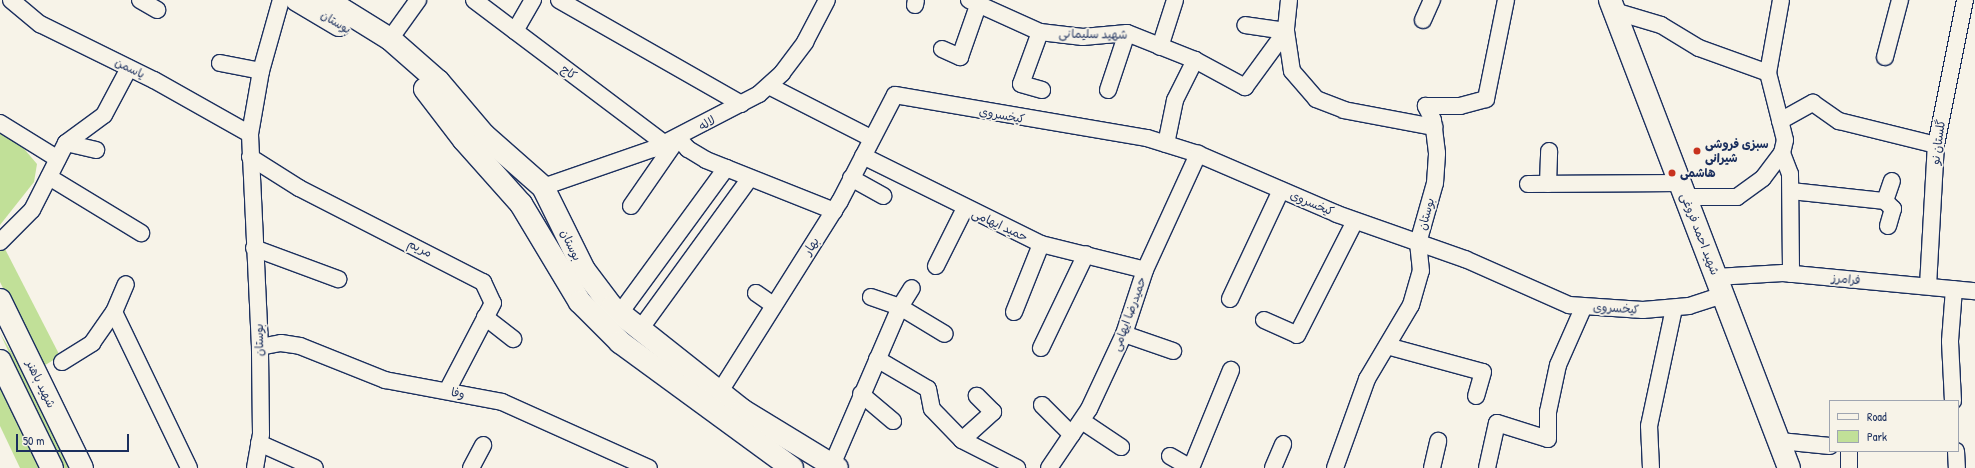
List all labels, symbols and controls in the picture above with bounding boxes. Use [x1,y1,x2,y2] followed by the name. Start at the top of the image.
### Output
[318,7,354,37] street label: بوستان
[1058,26,1128,42] street label: شهید سلیمانی
[113,55,147,81] street label: یاسمن
[558,62,580,82] street label: کاج
[978,104,1026,126] street label: کیخسروی
[696,113,718,133] street label: لاله
[1928,119,1948,165] street label: گلستان نو
[1705,137,1769,165] place label: سبزی فروشی شیرانی
[1692,146,1702,156] marker: سبزی فروشی شیرانی
[1680,166,1716,180] place label: هاشمی
[1667,168,1677,178] marker: هاشمی
[1288,187,1336,219] street label: کیخسروی
[1678,191,1722,277] street label: شهید احمد فروغی
[1415,196,1437,232] street label: بوستان
[970,206,1030,244] street label: حمید ایهامی
[557,227,585,263] street label: بوستان
[800,234,822,258] street label: بهار
[405,236,435,260] street label: مریم
[1831,271,1861,287] street label: فرامرز
[1109,275,1149,353] street label: حمیدرضا ایهامی
[1592,299,1640,317] street label: کیخسروی
[252,323,266,357] street label: بوستان
[23,358,59,410] street label: شهید باهنر
[450,385,466,401] street label: وفا
[1829,400,1959,452] legend
[1867,408,1887,425] text: Road
[18,426,131,452] scale bar
[1867,428,1887,445] text: Park
[23,432,44,449] text: 50 m

